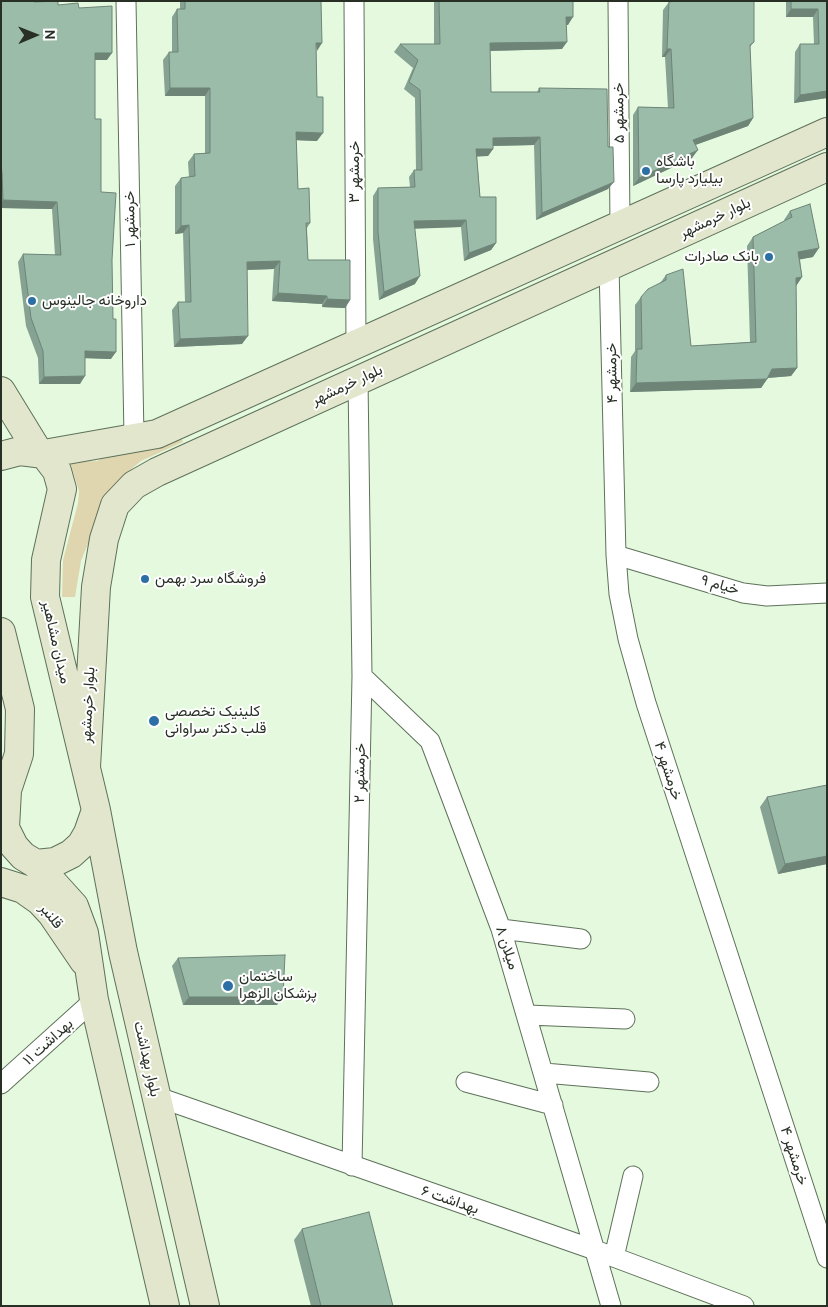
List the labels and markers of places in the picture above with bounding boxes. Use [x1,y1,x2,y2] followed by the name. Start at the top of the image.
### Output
[656,153,723,188] place label: باشگاه بیلیارد پارسا
[640,165,652,177] marker: باشگاه بیلیارد پارسا
[685,248,759,266] place label: بانک صادرات
[763,251,775,263] marker: بانک صادرات
[42,292,147,310] place label: داروخانه جالینوس
[26,295,38,307] marker: داروخانه جالینوس
[155,570,266,588] place label: فروشگاه سرد بهمن
[139,573,151,585] marker: فروشگاه سرد بهمن
[165,703,266,738] place label: کلینیک تخصصی قلب دکتر سراوانی
[147,714,161,728] marker: کلینیک تخصصی قلب دکتر سراوانی
[239,968,317,1003] place label: ساختمان پزشکان الزهرا
[221,979,235,993] marker: ساختمان پزشکان الزهرا

